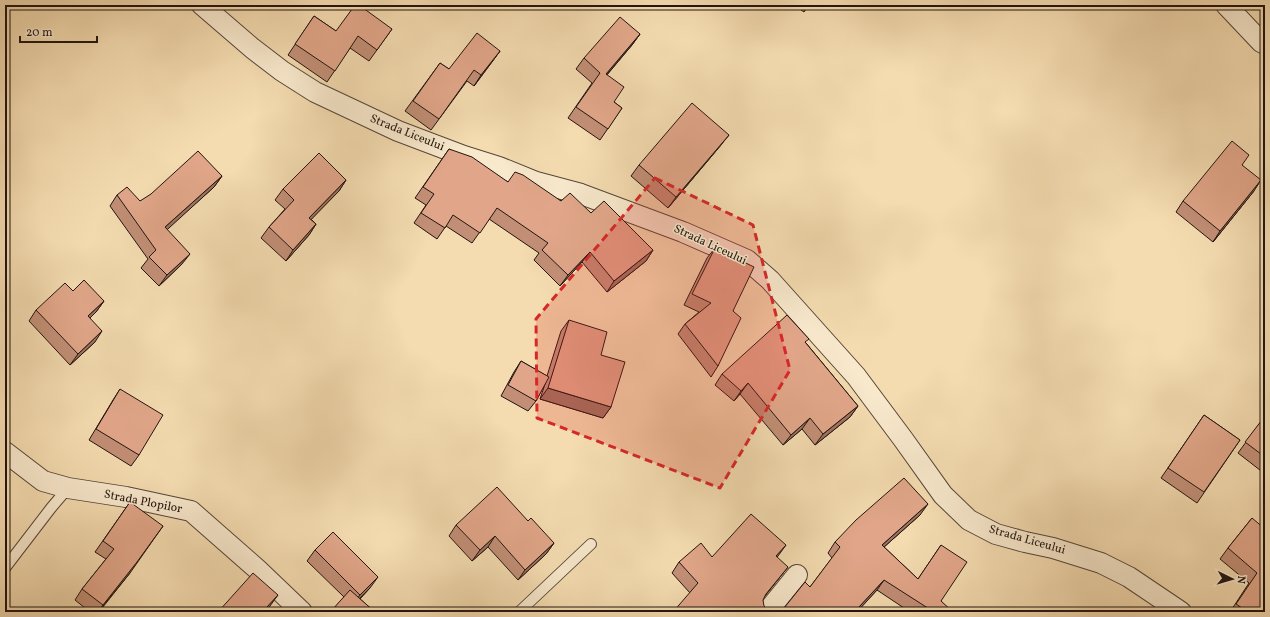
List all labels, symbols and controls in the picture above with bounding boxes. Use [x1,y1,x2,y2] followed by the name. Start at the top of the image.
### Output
[20,18,97,44] scale bar
[26,25,53,41] text: 20 m
[367,111,447,155] street label: Strada Liceului
[671,221,750,269] street label: Strada Liceului
[102,487,184,517] street label: Strada Plopilor
[987,521,1068,559] street label: Strada Liceului
[1212,559,1252,599] north arrow
[1233,575,1248,584] text: N

